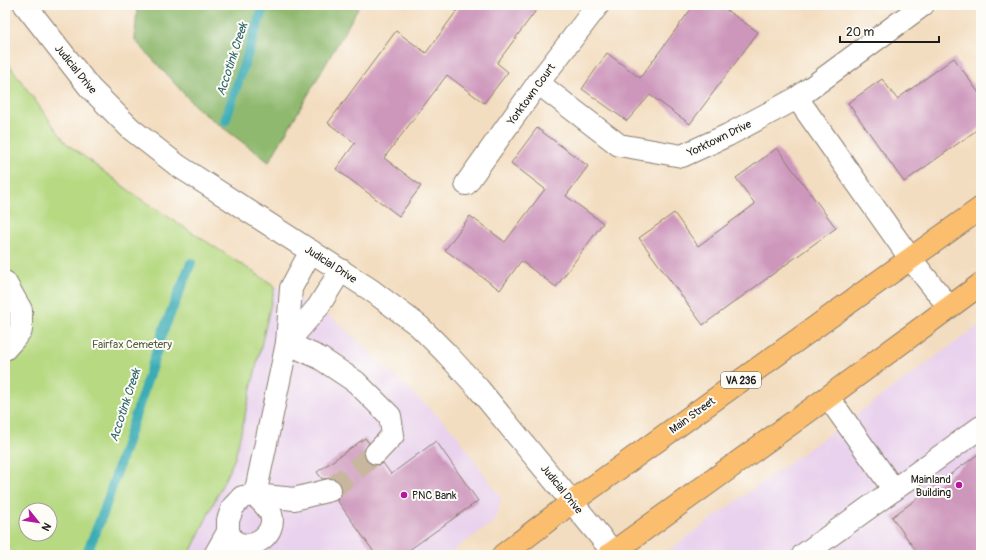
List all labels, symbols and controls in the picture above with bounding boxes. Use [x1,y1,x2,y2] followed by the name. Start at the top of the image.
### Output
[840,18,939,44] scale bar
[214,20,252,98] water label: Accotink Creek
[846,25,875,40] text: 20 m
[52,42,100,97] street label: Judicial Drive
[504,61,558,128] street label: Yorktown Court
[684,117,754,160] street label: Yorktown Drive
[302,243,360,286] street label: Judicial Drive
[92,338,172,351] park label: Fairfax Cemetery
[107,366,145,444] water label: Accotink Creek
[721,372,761,388] road number: VA 236
[667,394,718,436] street label: Main Street
[538,462,586,517] street label: Judicial Drive
[911,473,951,499] place label: Mainland Building
[954,480,964,490] marker: Mainland Building
[412,489,457,502] place label: PNC Bank
[399,490,409,500] marker: PNC Bank
[18,502,58,542] north arrow
[38,520,54,534] text: N

